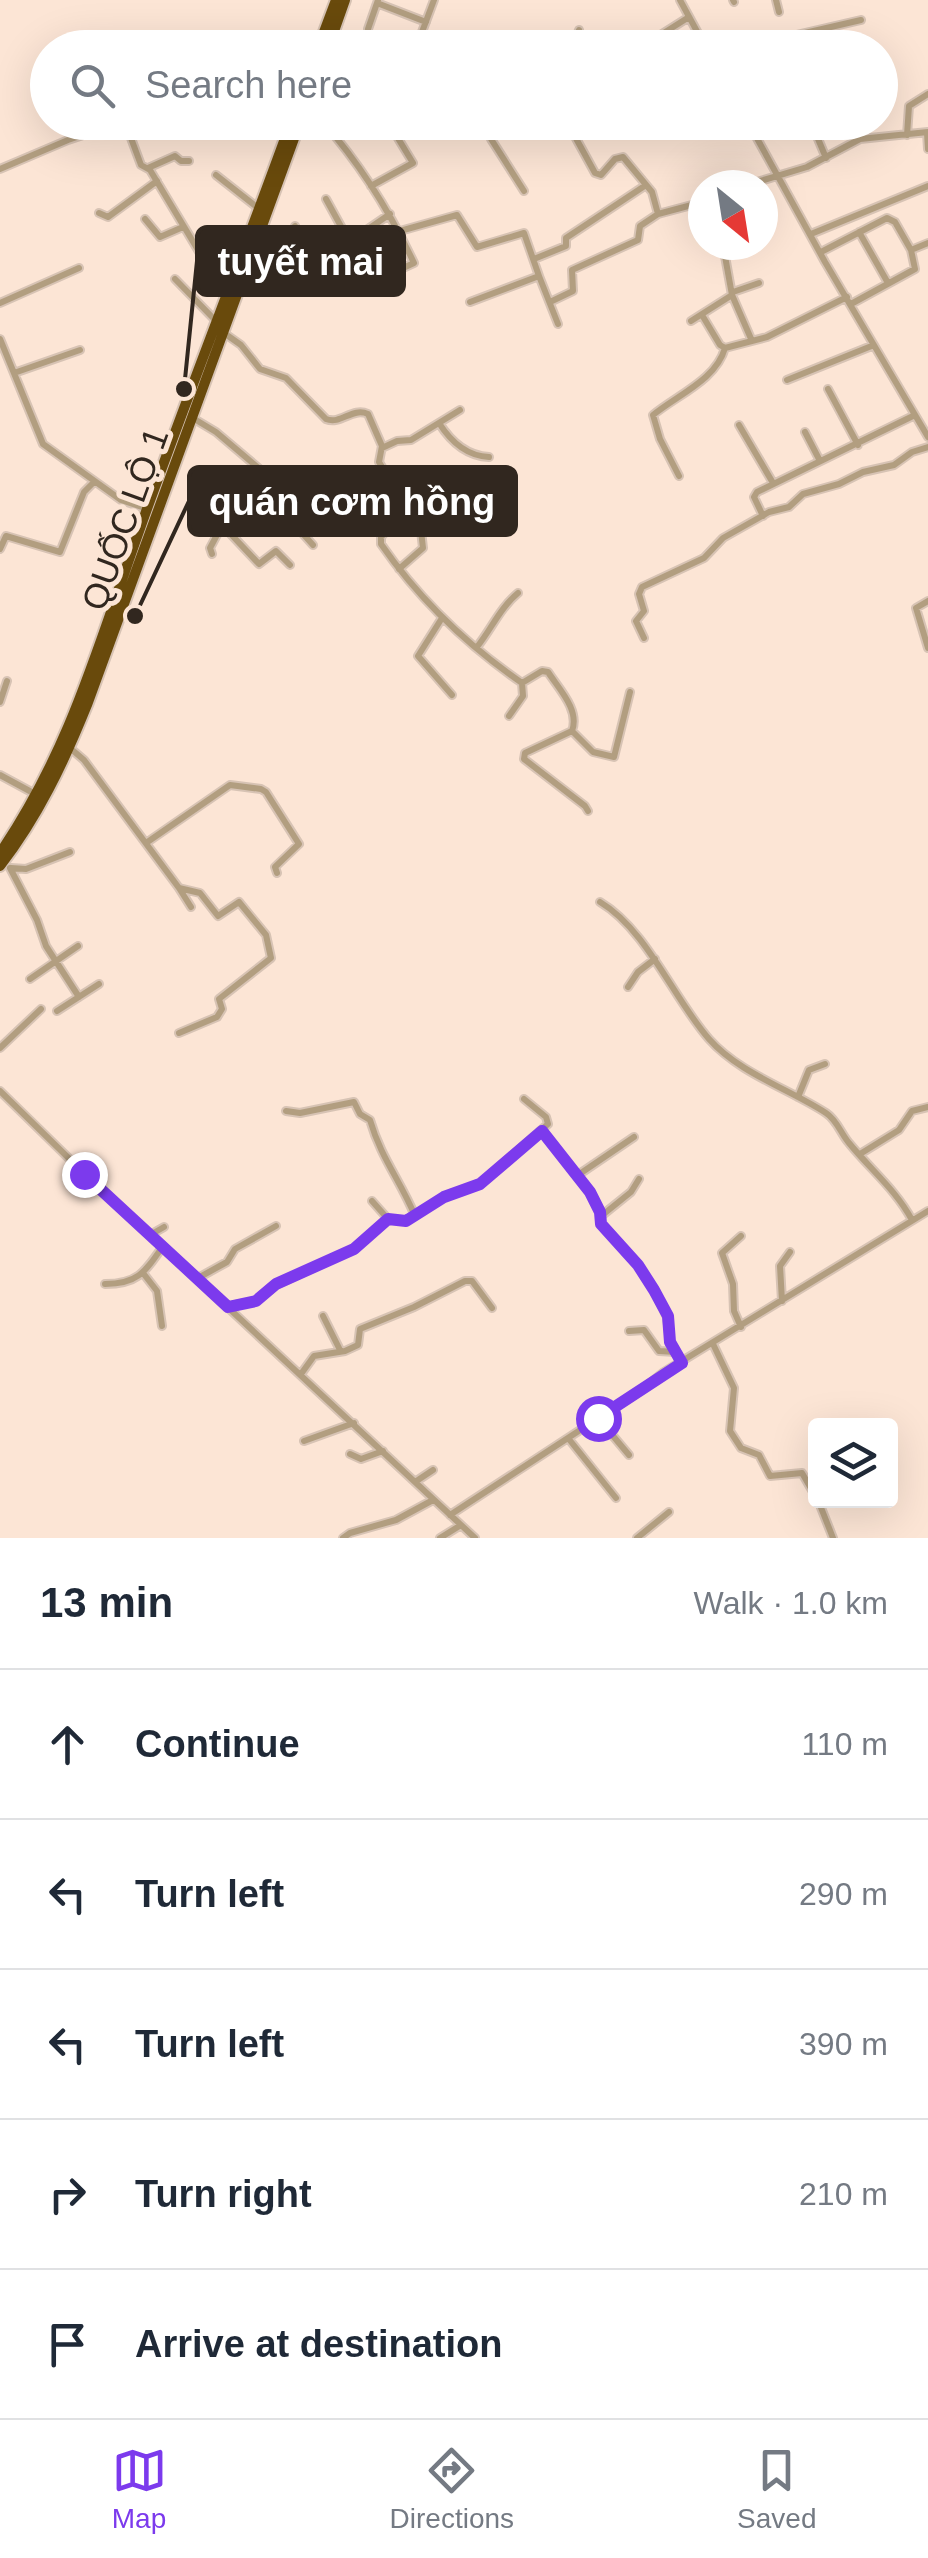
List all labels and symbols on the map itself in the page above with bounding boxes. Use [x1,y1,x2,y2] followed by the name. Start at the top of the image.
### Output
[688,170,778,260] north arrow
[197,227,404,295] callout: tuyết mai
[218,241,384,283] text: tuyết mai
[74,423,175,615] street label: QUỐC LỘ 1
[189,467,516,535] callout: quán cơm hồng
[209,481,495,523] text: quán cơm hồng
[62,1152,108,1198] route end
[576,1396,622,1442] route start

